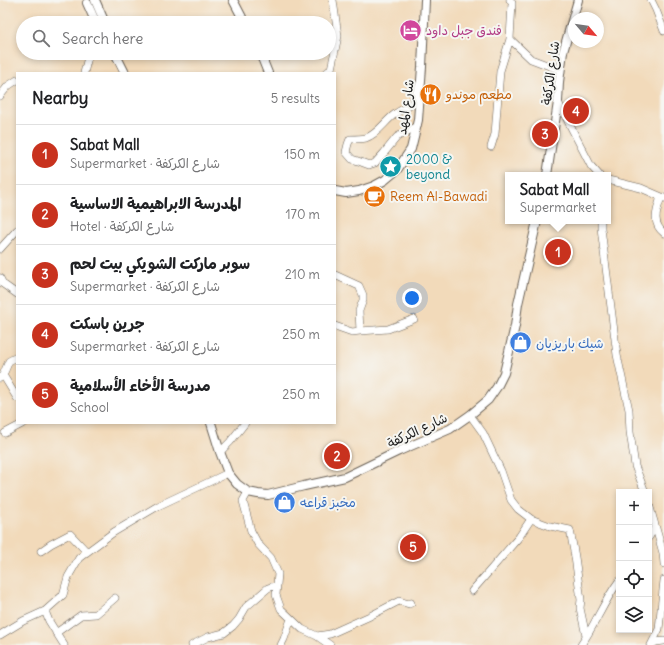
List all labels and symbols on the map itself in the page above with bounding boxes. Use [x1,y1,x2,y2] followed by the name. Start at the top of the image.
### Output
[568,12,604,48] north arrow
[397,17,423,43] hotel icon: فندق جبل داود
[426,22,502,39] place label: فندق جبل داود
[538,40,564,106] street label: شارع الكركفة
[393,78,419,136] street label: شارع المهد
[418,81,444,107] restaurant icon: مطعم موندو
[445,86,512,105] place label: مطعم موندو
[563,96,589,126] pin: 4
[532,119,558,149] pin: 3
[406,151,452,183] place label: 2000 & beyond
[378,153,404,179] place icon: 2000 & beyond
[361,183,387,209] cafe icon: Reem Al-Bawadi
[390,188,487,205] place label: Reem Al-Bawadi
[545,237,571,267] pin: 1
[402,288,422,308] your location
[508,330,534,356] shop icon: شيك باريزيان
[536,335,604,352] place label: شيك باريزيان
[384,409,450,453] street label: شارع الكركفة
[324,441,350,471] pin: 2
[272,489,298,515] shop icon: مخبز قراعه
[300,494,356,511] place label: مخبز قراعه
[400,532,426,562] pin: 5

